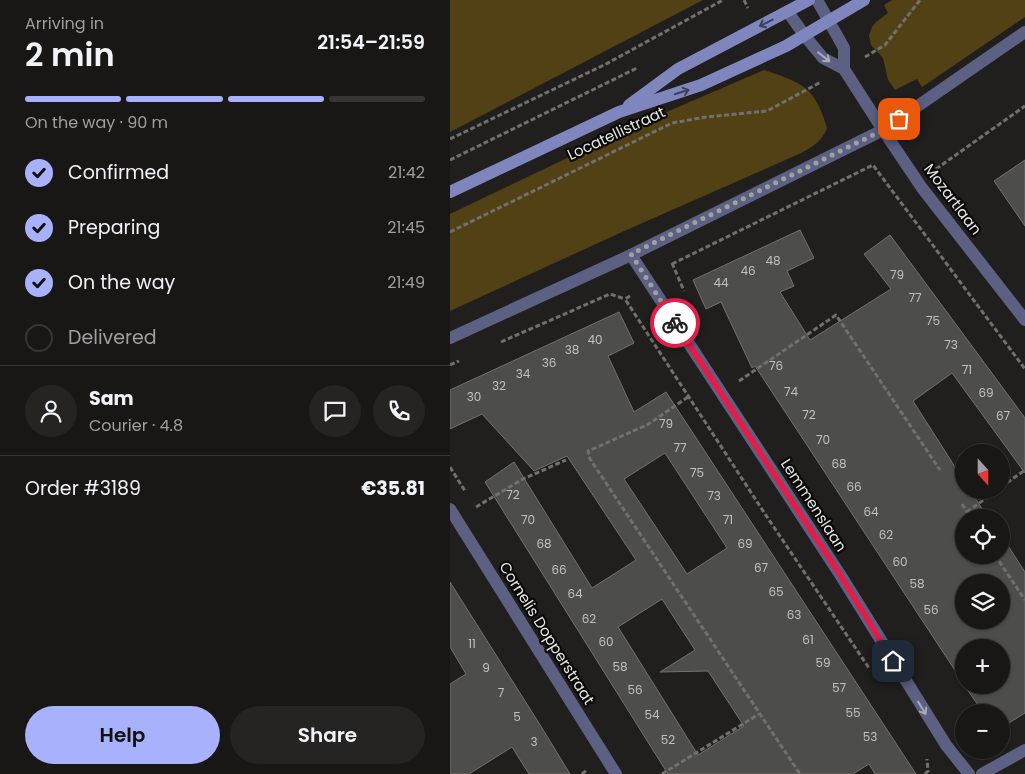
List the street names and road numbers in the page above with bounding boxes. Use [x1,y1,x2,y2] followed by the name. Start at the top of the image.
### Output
[564,101,668,165] street label: Locatellistraat
[919,159,987,239] street label: Mozartlaan
[776,454,852,556] street label: Lemmenslaan
[494,558,600,708] street label: Cornelis Dopperstraat

